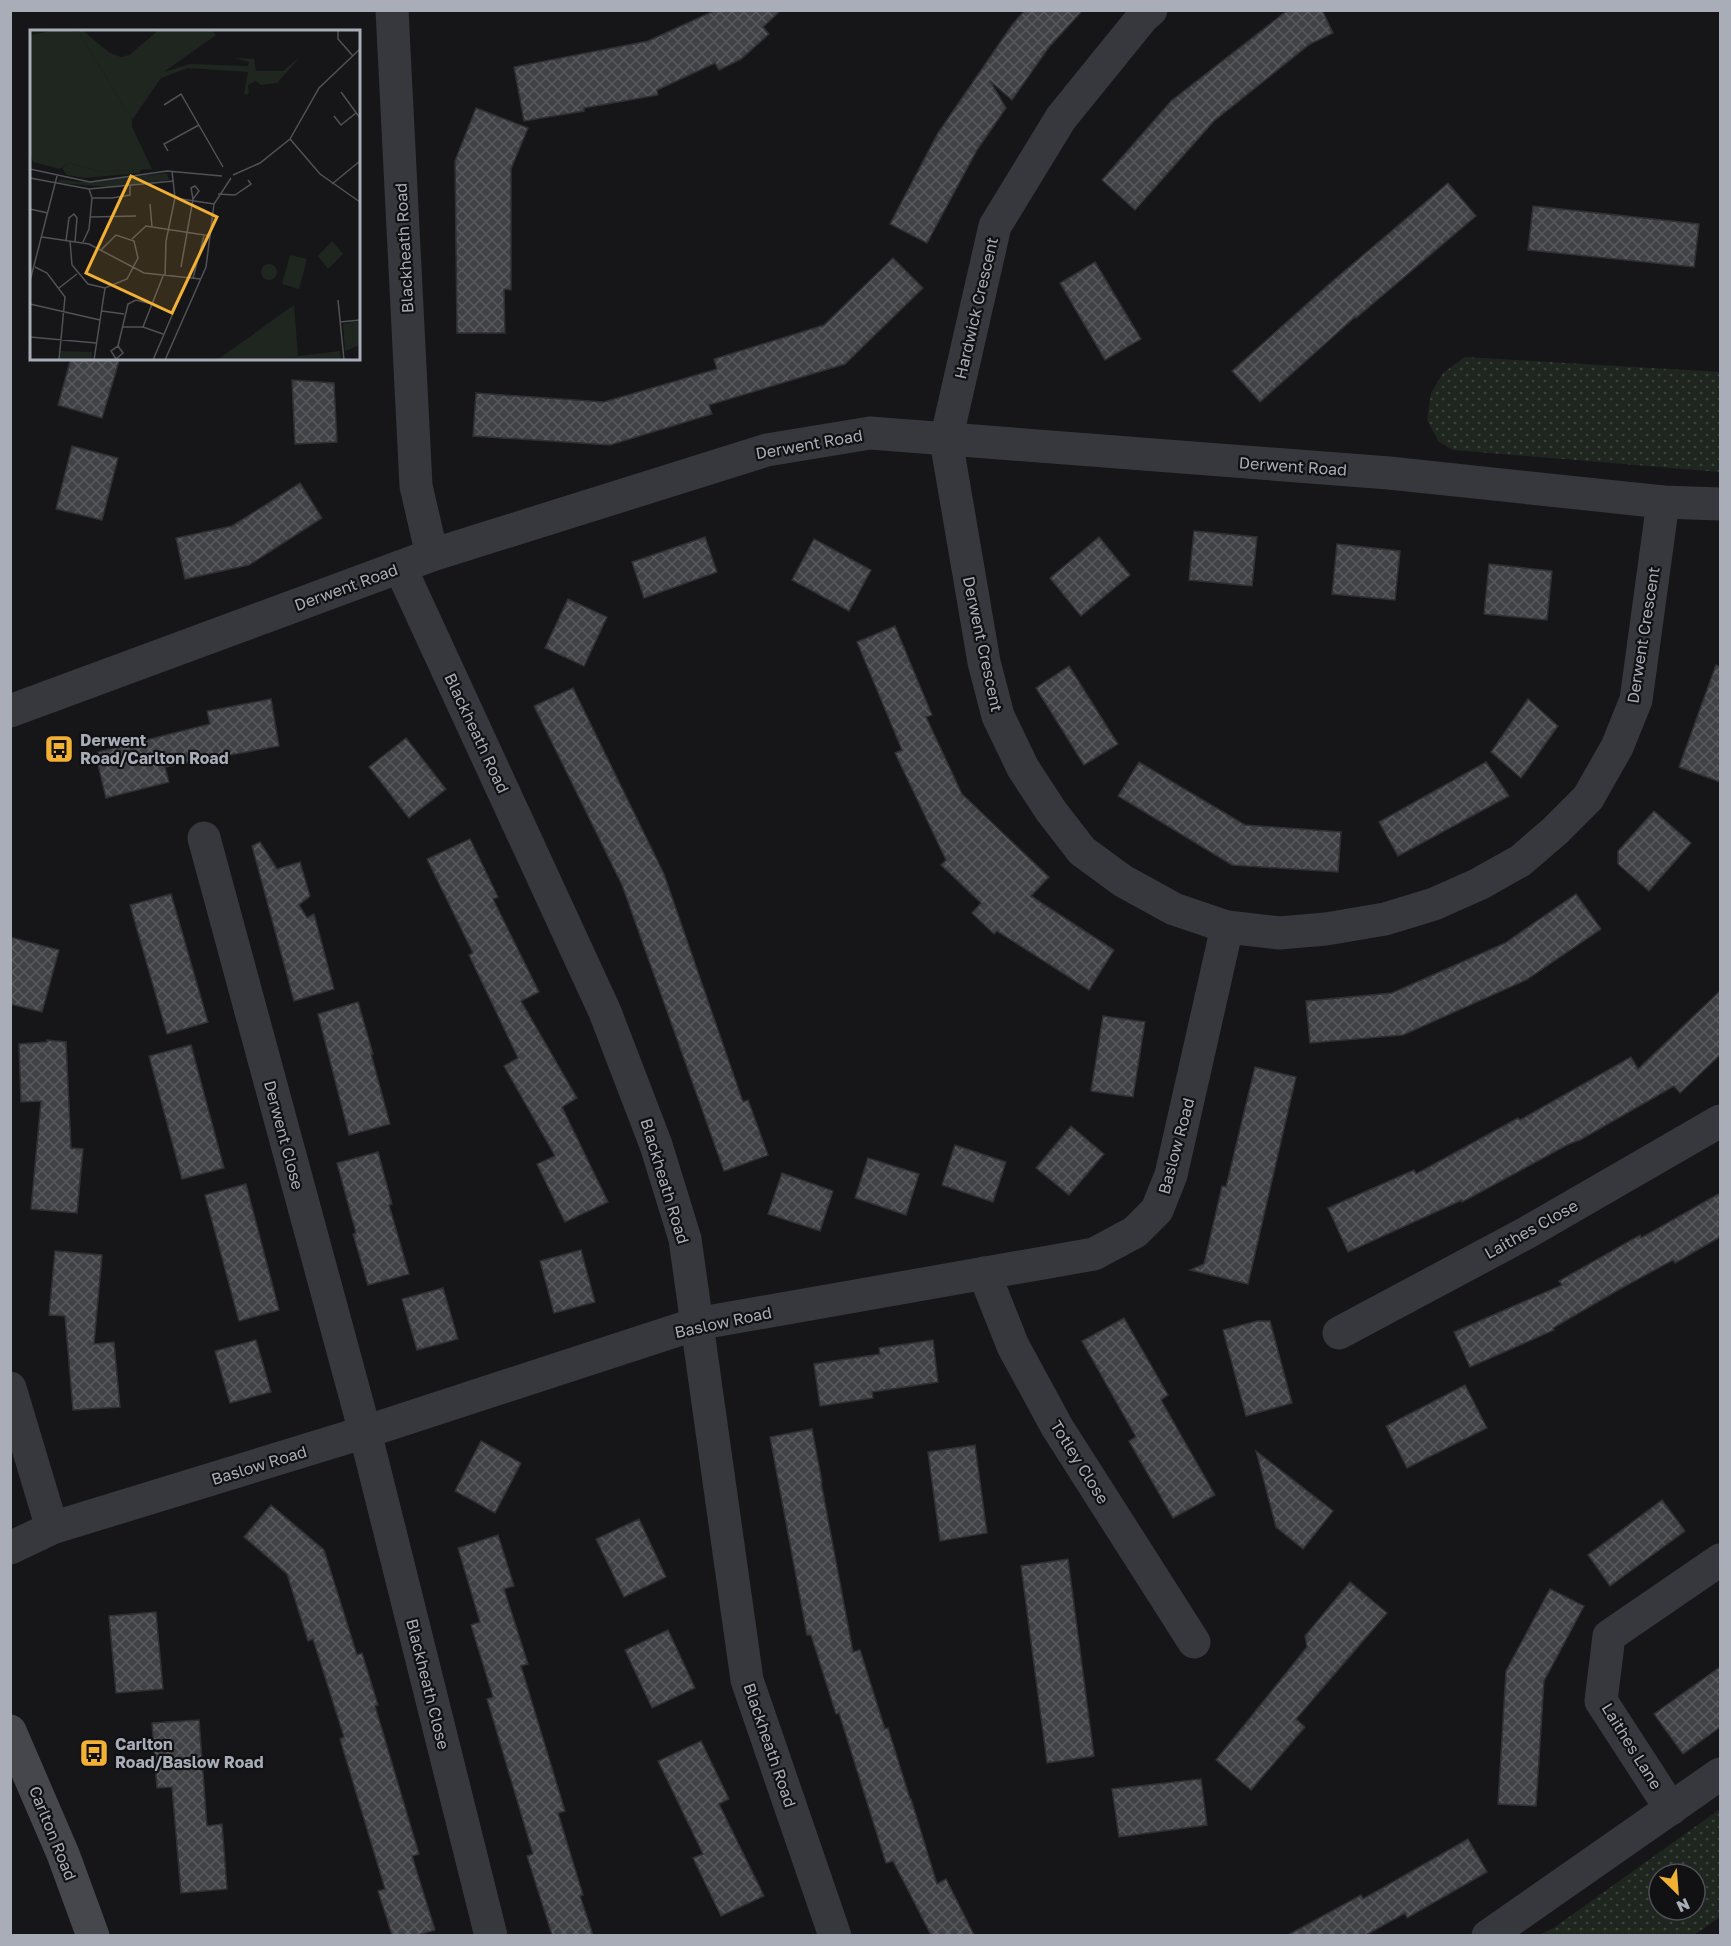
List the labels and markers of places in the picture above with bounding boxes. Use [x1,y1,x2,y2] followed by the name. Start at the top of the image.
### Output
[80,730,229,768] place label: Derwent Road/Carlton Road
[43,733,75,765] bus stop icon: Derwent Road/Carlton Road
[115,1734,264,1772] place label: Carlton Road/Baslow Road
[78,1737,110,1769] bus stop icon: Carlton Road/Baslow Road

